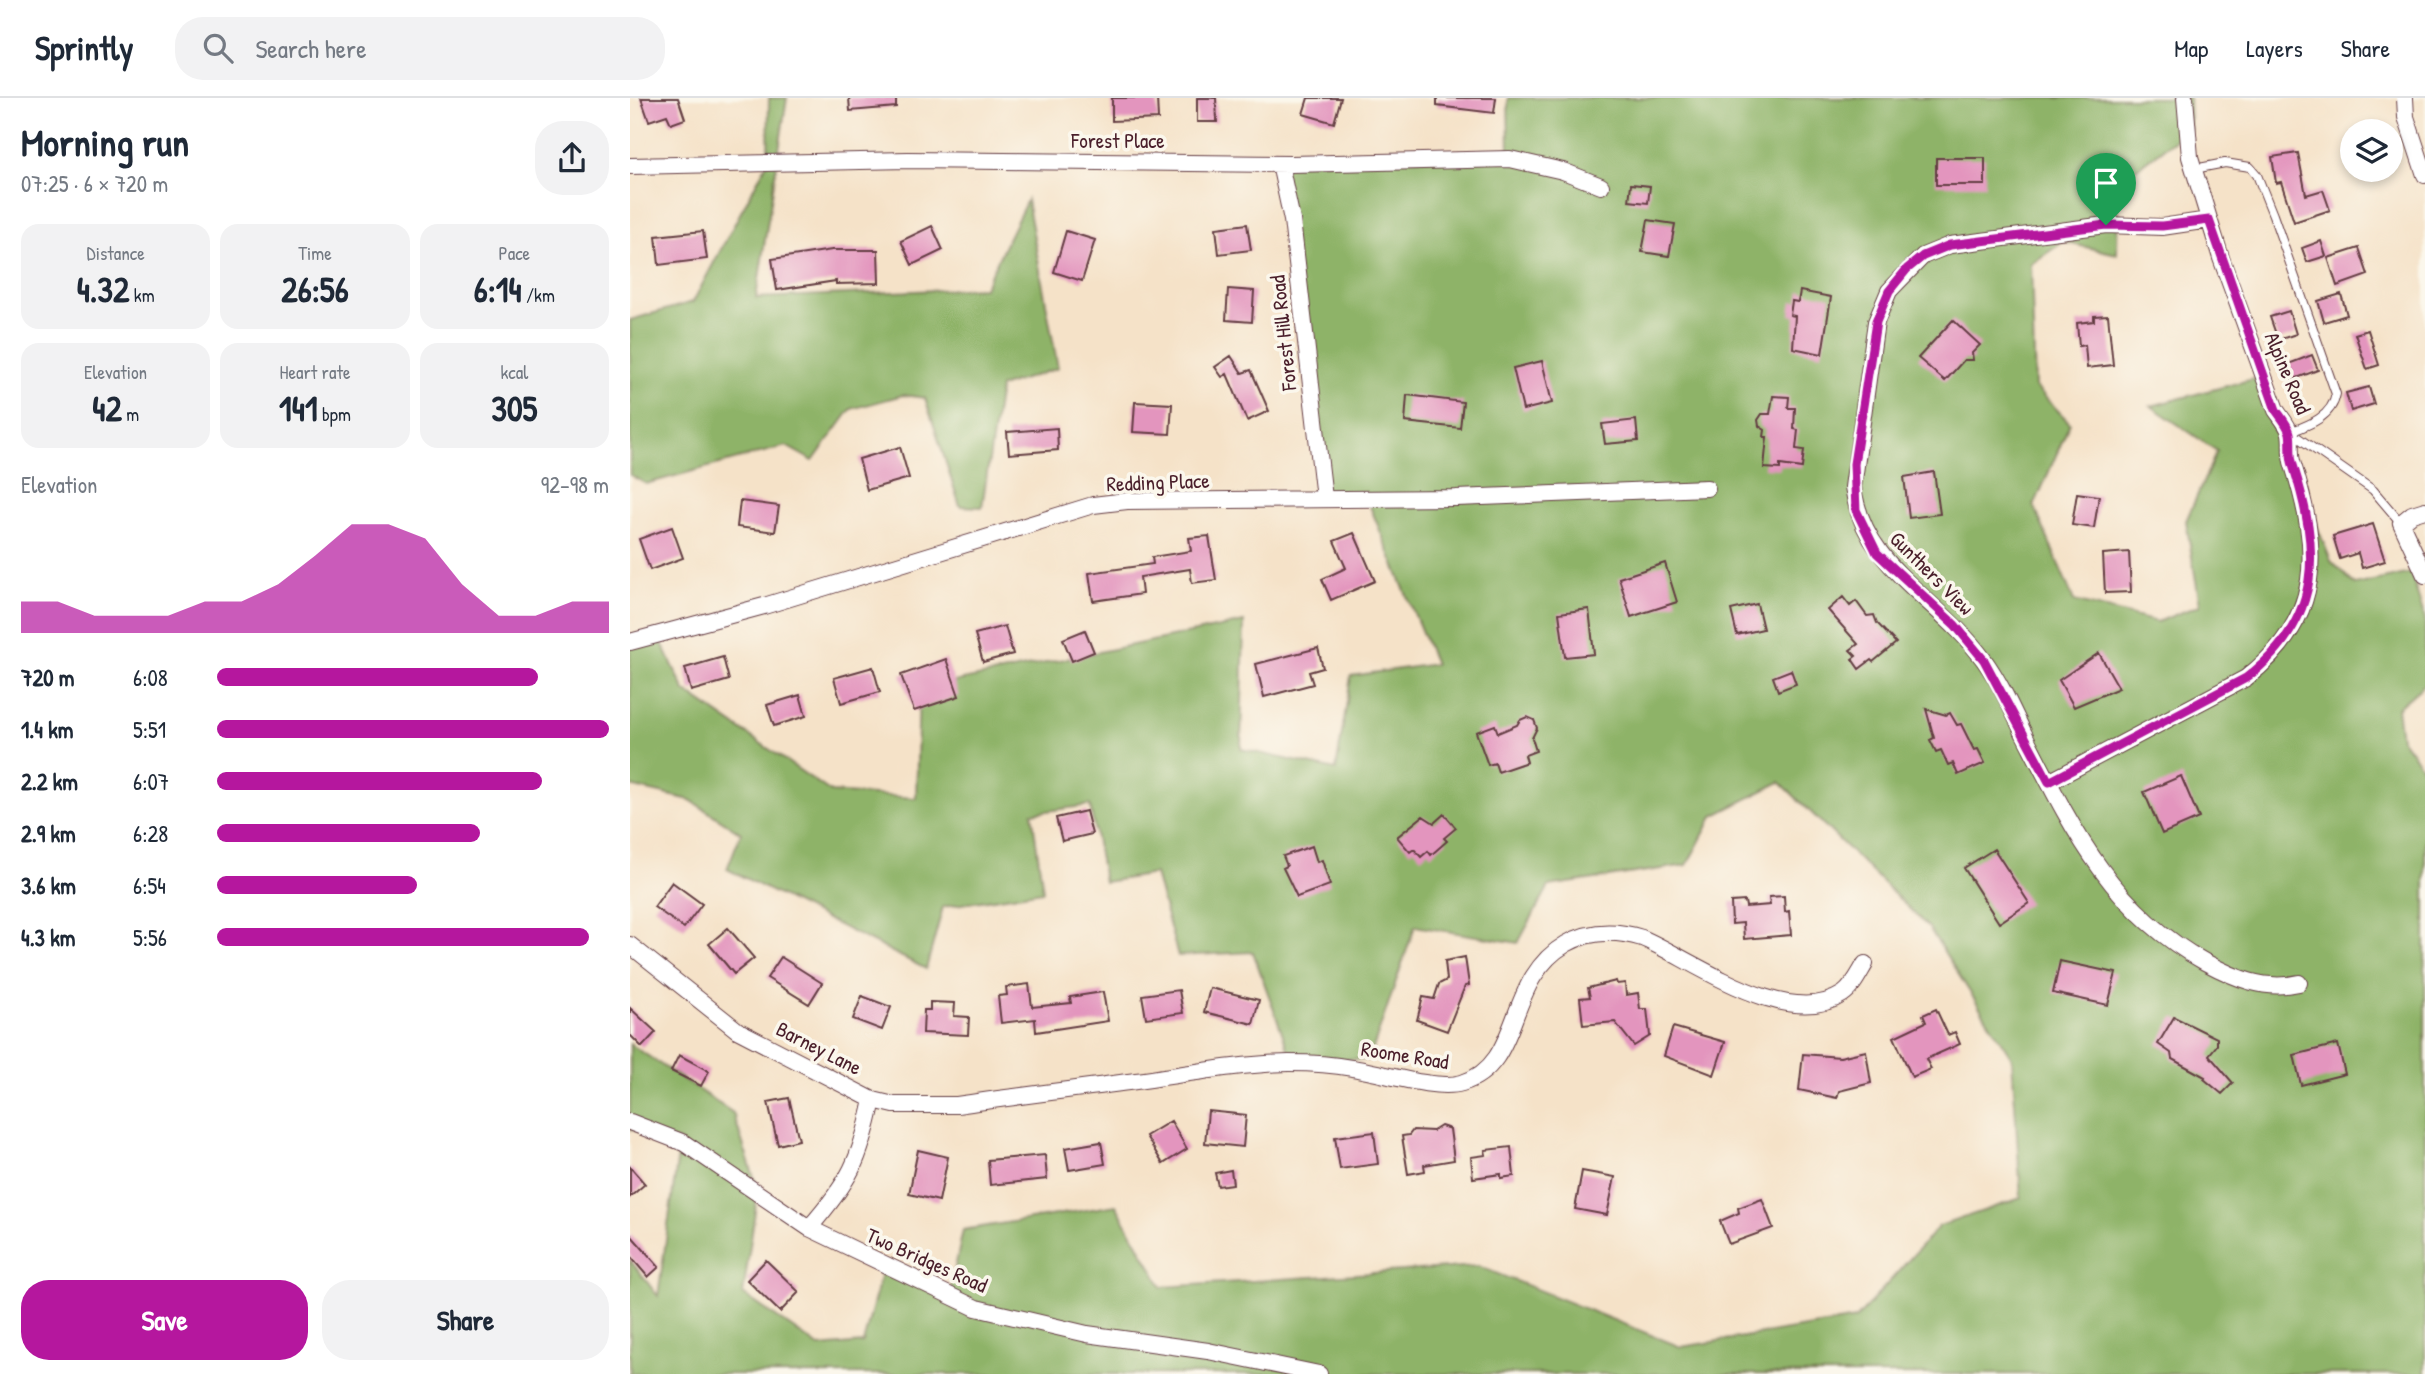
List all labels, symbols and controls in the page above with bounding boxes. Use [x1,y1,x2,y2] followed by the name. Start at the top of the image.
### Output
[175,17,665,80] search box
[35,26,133,70] text: Sprintly
[199,29,237,67] icon: search
[255,31,366,66] text: Search here
[2174,32,2208,64] text: Map
[2246,32,2303,64] text: Layers
[2341,32,2390,64] text: Share
[21,116,189,168] text: Morning run
[2340,119,2403,182] map controls
[2340,119,2403,182] button: layers
[535,121,609,195] button: share
[1070,126,1165,155] street label: Forest Place
[2076,153,2136,225] pin
[2087,164,2125,202] icon: arrive
[21,168,168,199] text: 07:25 · 6 × 720 m
[87,240,145,266] text: Distance
[298,240,332,266] text: Time
[499,240,530,266] text: Pace
[77,266,129,313] text: 4.32
[281,266,349,313] text: 26:56
[474,266,522,313] text: 6:14
[1263,274,1304,393] street label: Forest Hill Road
[129,282,155,308] text: km
[522,282,555,308] text: /km
[2258,327,2318,419] street label: Alpine Road
[84,359,147,385] text: Elevation
[280,359,350,385] text: Heart rate
[500,359,528,385] text: kcal
[92,385,122,432] text: 42
[279,385,318,432] text: 141
[491,385,537,432] text: 305
[122,401,139,427] text: m
[318,401,351,427] text: bpm
[1106,466,1210,498] street label: Redding Place
[21,469,97,500] text: Elevation
[541,469,609,500] text: 92–98 m
[1884,525,1981,622] street label: Gunthers View
[21,662,74,693] text: 720 m
[133,662,168,693] text: 6:08
[21,714,73,745] text: 1.4 km
[133,714,166,745] text: 5:51
[21,766,78,797] text: 2.2 km
[133,766,169,797] text: 6:07
[21,818,76,849] text: 2.9 km
[133,818,168,849] text: 6:28
[21,870,76,901] text: 3.6 km
[133,870,166,901] text: 6:54
[21,922,75,953] text: 4.3 km
[133,922,167,953] text: 5:56
[771,1014,867,1082] street label: Barney Lane
[1359,1034,1451,1076] street label: Roome Road
[862,1220,992,1300] street label: Two Bridges Road
[21,1280,308,1360] button: Save
[322,1280,609,1360] button: Share

